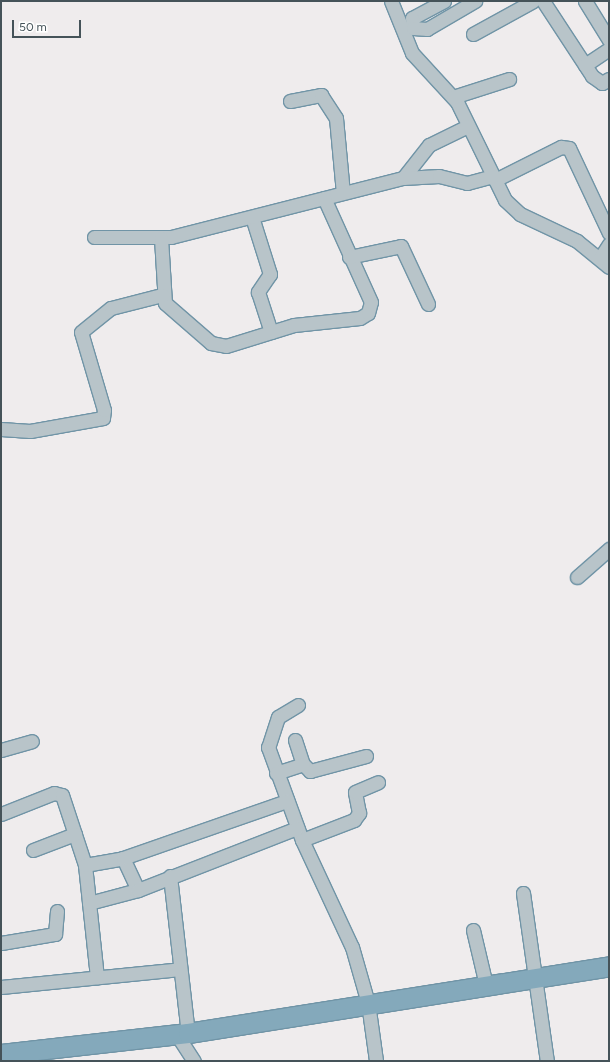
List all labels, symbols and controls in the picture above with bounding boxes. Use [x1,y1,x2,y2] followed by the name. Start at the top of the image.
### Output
[14,12,83,38] scale bar
[19,20,47,34] text: 50 m

